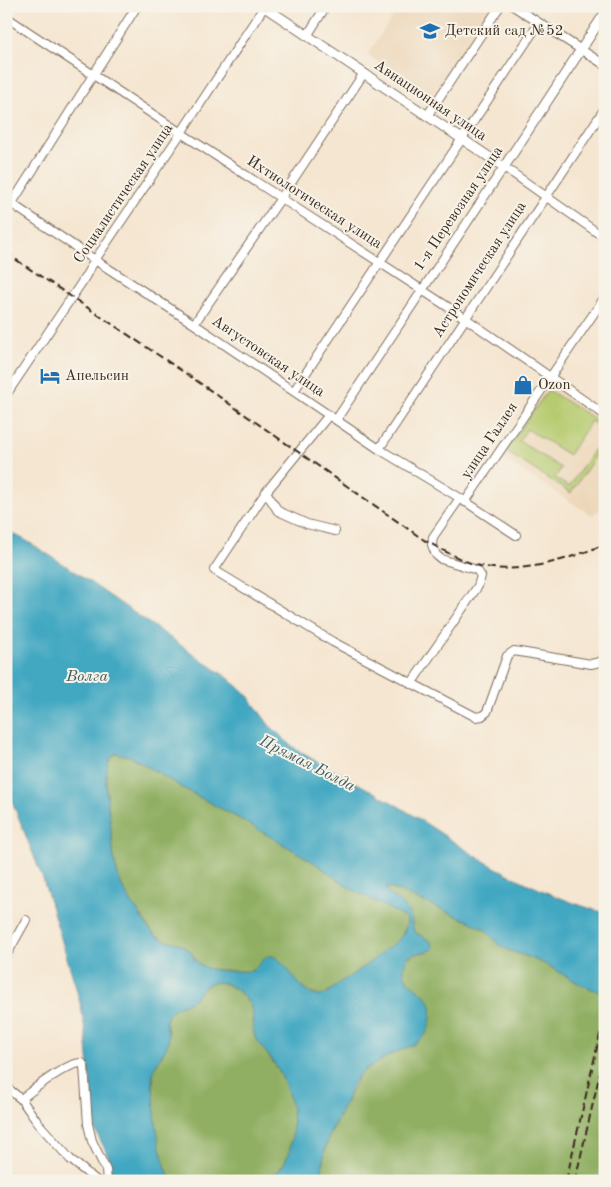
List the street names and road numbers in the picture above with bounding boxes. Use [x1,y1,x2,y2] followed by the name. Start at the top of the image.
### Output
[371,58,489,144] street label: Авиационная улица
[72,121,177,266] street label: Социалистическая улица
[412,143,507,274] street label: 1-я Перевозная улица
[244,154,385,253] street label: Ихтиологическая улица
[430,199,530,341] street label: Астрономическая улица
[209,314,328,401] street label: Августовская улица
[459,400,521,482] street label: улица Галлея

